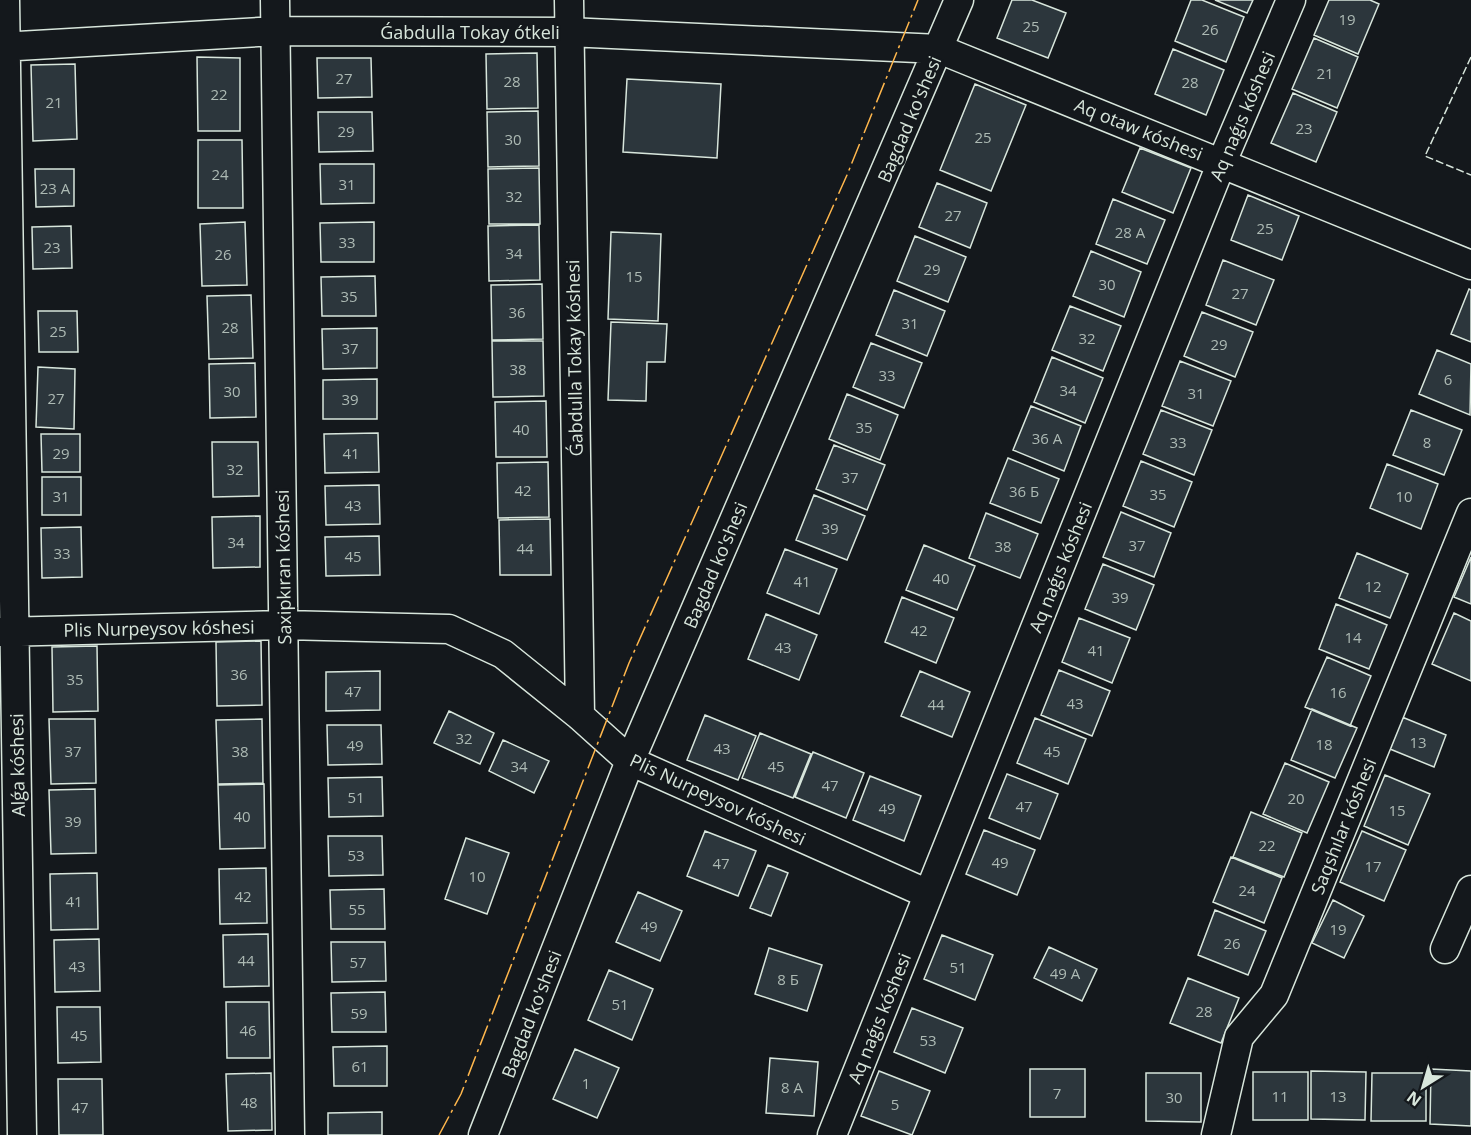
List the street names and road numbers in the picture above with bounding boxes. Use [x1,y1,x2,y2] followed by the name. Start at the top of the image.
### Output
[380,20,560,44] street label: Ǵabdulla Tokay ótkeli
[1204,47,1280,185] street label: Aq naǵıs kóshesi
[872,52,946,186] street label: Bagdad ko'shesi
[1071,92,1207,166] street label: Aq otaw kóshesi
[560,259,588,457] street label: Ǵabdulla Tokay kóshesi
[270,489,296,645] street label: Saxipkıran kóshesi
[678,498,752,632] street label: Bagdad ko'shesi
[1023,498,1097,636] street label: Aq naǵıs kóshesi
[63,614,255,642] street label: Plis Nurpeysov kóshesi
[4,713,30,817] street label: Alǵa kóshesi
[626,748,810,850] street label: Plis Nurpeysov kóshesi
[1305,754,1381,898] street label: Saqshılar kóshesi
[496,947,566,1081] street label: Bagdad ko'shesi
[842,949,916,1087] street label: Aq naǵıs kóshesi

